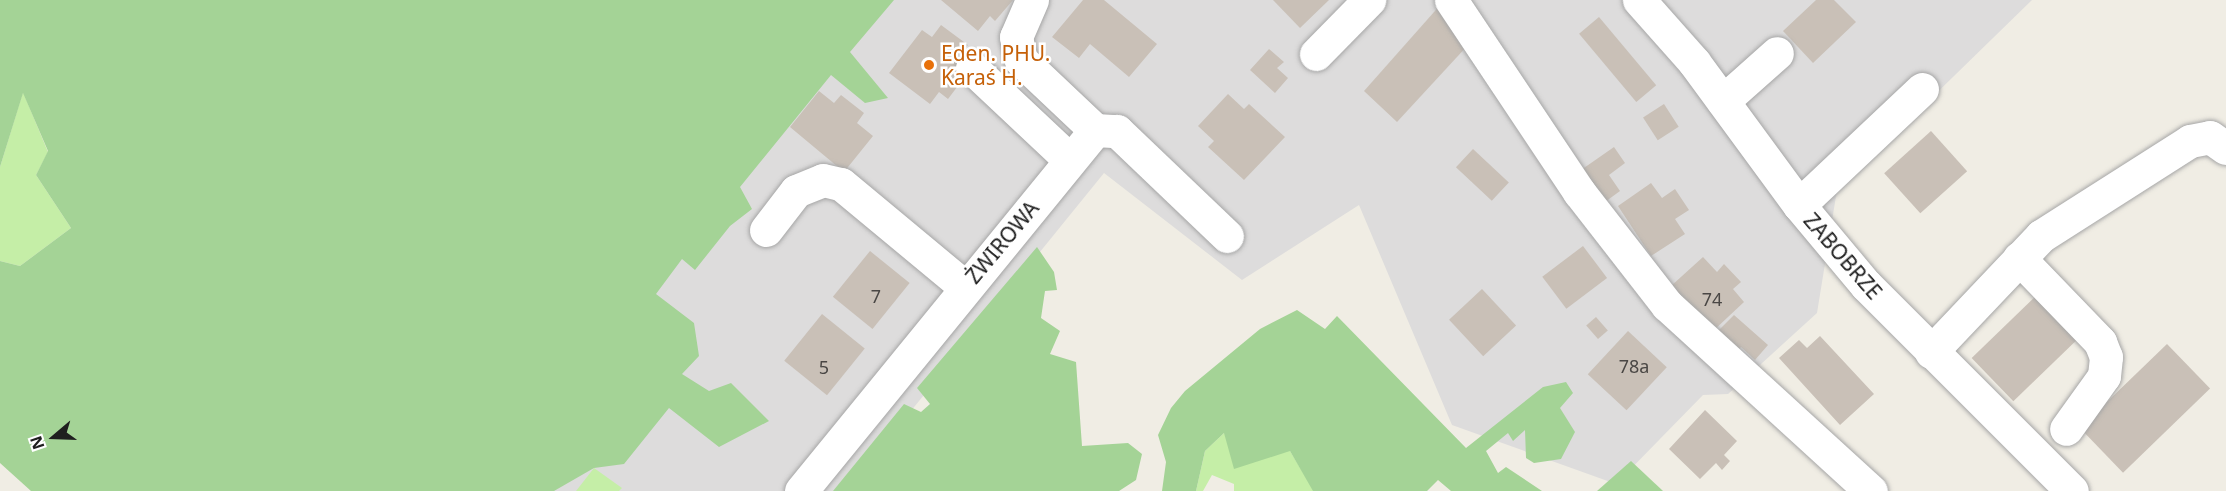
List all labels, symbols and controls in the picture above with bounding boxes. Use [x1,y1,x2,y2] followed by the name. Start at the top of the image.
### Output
[941,40,1050,90] place label: Eden. PHU. Karaś H.
[922,58,936,72] marker: Eden. PHU. Karaś H.
[960,196,1044,288] street label: ŻWIROWA
[1799,208,1887,304] street label: ZABOBRZE
[871,285,881,307] house number: 7
[1702,288,1722,310] house number: 74
[1619,355,1649,377] house number: 78a
[819,356,829,378] house number: 5
[24,407,84,467] north arrow
[24,433,50,453] text: N

